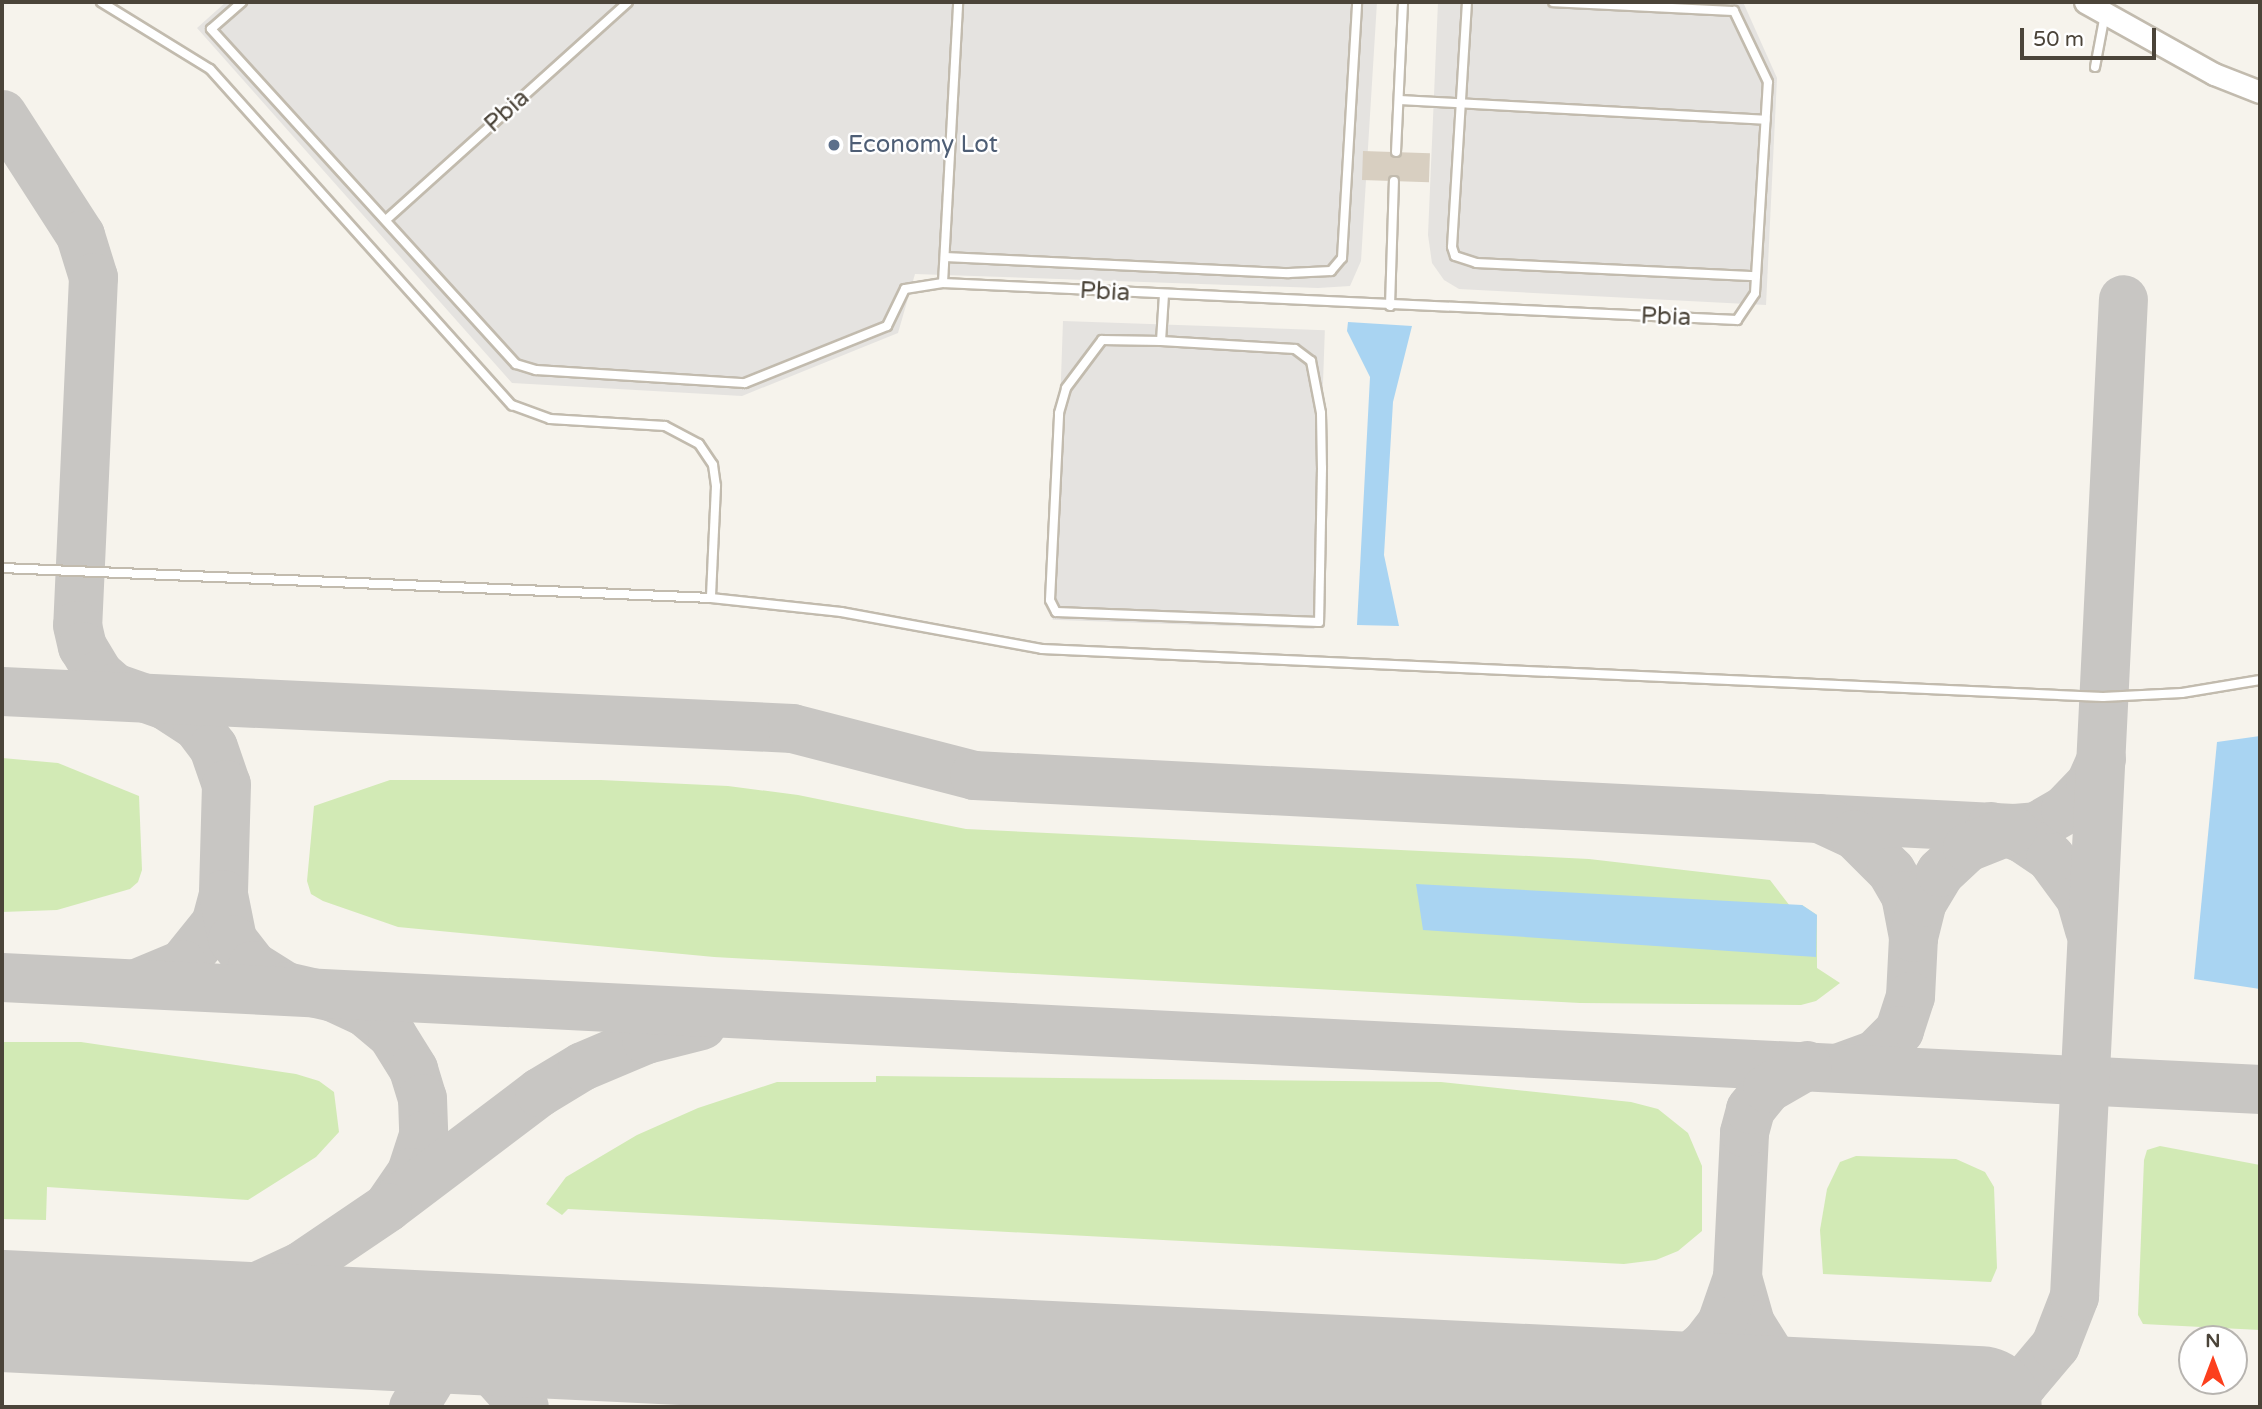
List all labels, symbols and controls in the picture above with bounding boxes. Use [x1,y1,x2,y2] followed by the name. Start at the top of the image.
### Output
[2024,14,2160,58] scale bar
[2033,27,2084,52] text: 50 m
[479,83,535,139] street label: Pbia
[848,131,998,159] place label: Economy Lot
[826,137,842,153] marker: Economy Lot
[1079,276,1131,308] street label: Pbia
[1640,302,1692,332] street label: Pbia
[2178,1325,2248,1395] north arrow
[2205,1330,2221,1352] text: N

